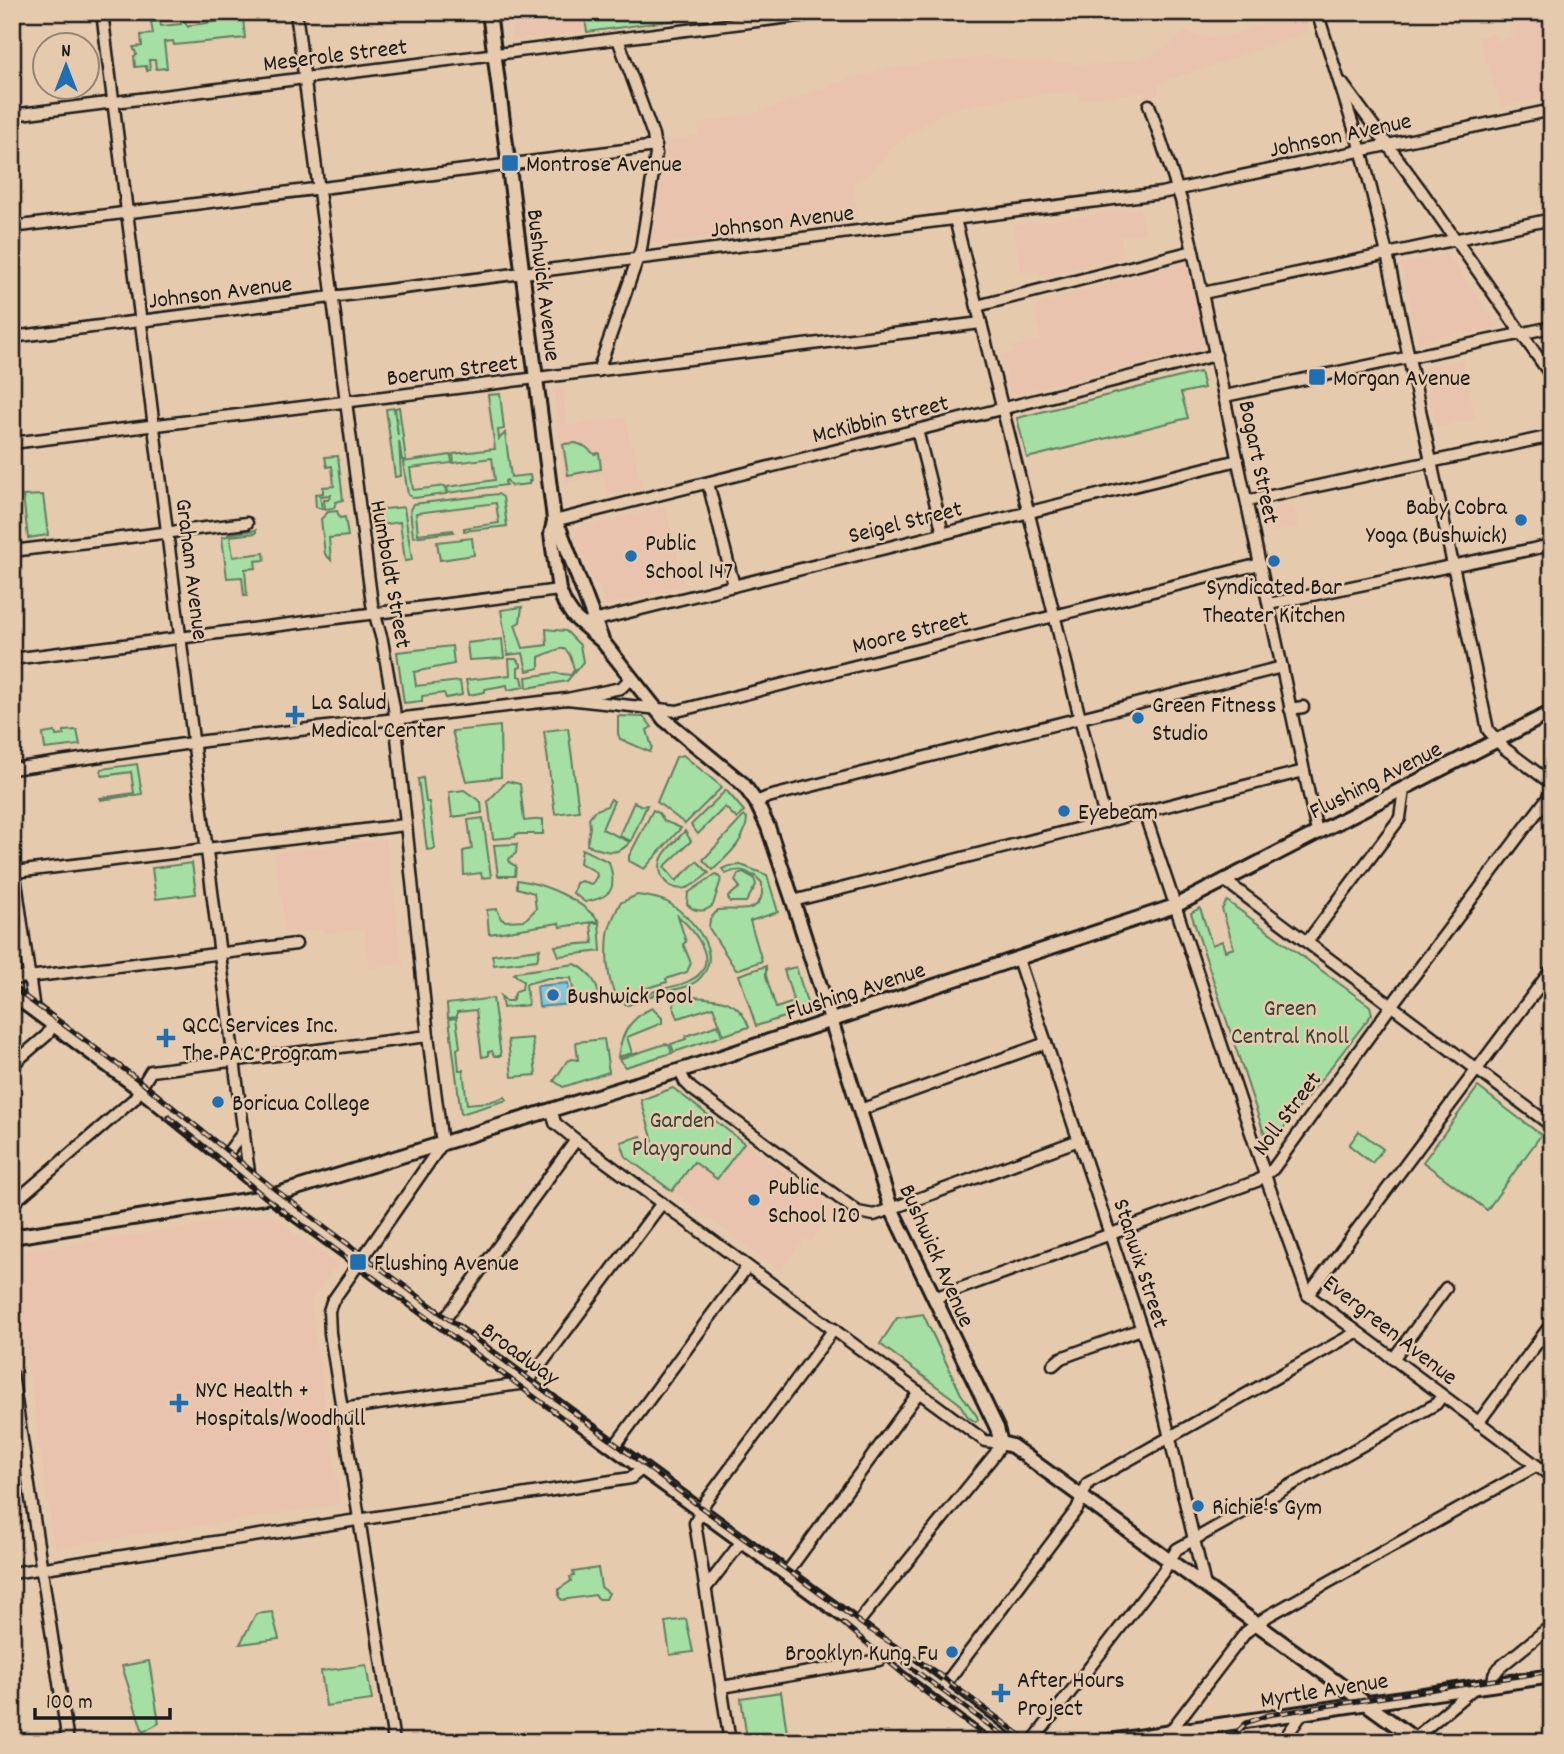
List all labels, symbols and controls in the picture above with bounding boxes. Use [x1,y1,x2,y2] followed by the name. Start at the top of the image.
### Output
[261,31,410,83] street label: Meserole Street
[32,32,102,102] north arrow
[61,39,71,66] text: N
[1266,105,1415,169] street label: Johnson Avenue
[526,149,682,183] place label: Montrose Avenue
[500,153,520,173] marker: Montrose Avenue
[709,197,856,249] street label: Johnson Avenue
[516,207,568,364] street label: Bushwick Avenue
[147,268,294,320] street label: Johnson Avenue
[385,347,520,397] street label: Boerum Street
[1333,363,1471,397] place label: Morgan Avenue
[1307,367,1327,387] marker: Morgan Avenue
[809,388,953,454] street label: McKibbin Street
[1227,398,1287,528] street label: Bogart Street
[1366,492,1508,554] place label: Baby Cobra Yoga (Bushwick)
[845,493,966,554] street label: Seigel Street
[164,497,216,642] street label: Graham Avenue
[359,498,419,651] street label: Humboldt Street
[1513,512,1529,528] marker: Baby Cobra Yoga (Bushwick)
[645,528,733,590] place label: Public School 147
[623,548,639,564] marker: Public School 147
[1266,553,1282,569] marker: Syndicated Bar Theater Kitchen
[1203,572,1345,634] place label: Syndicated Bar Theater Kitchen
[849,603,973,665] street label: Moore Street
[311,687,445,749] place label: La Salud Medical Center
[1152,690,1277,752] place label: Green Fitness Studio
[285,705,305,725] marker: La Salud Medical Center
[1130,710,1146,726] marker: Green Fitness Studio
[1304,734,1449,830] street label: Flushing Avenue
[1078,797,1158,831] place label: Eyebeam
[1056,803,1072,819] marker: Eyebeam
[782,954,930,1031] street label: Flushing Avenue
[567,981,693,1015] place label: Bushwick Pool
[545,987,561,1003] marker: Bushwick Pool
[1231,993,1349,1055] park label: Green Central Knoll
[182,1010,338,1072] place label: QCC Services Inc. The PAC Program
[156,1028,176,1048] marker: QCC Services Inc. The PAC Program
[1245,1065,1331,1164] street label: Noll Street
[232,1088,370,1122] place label: Boricua College
[210,1094,226,1110] marker: Boricua College
[632,1105,732,1167] park label: Garden Playground
[768,1172,861,1234] place label: Public School 120
[889,1179,982,1333] street label: Bushwick Avenue
[746,1192,762,1208] marker: Public School 120
[1102,1195,1176,1333] street label: Stanwix Street
[374,1248,519,1282] place label: Flushing Avenue
[348,1252,368,1272] marker: Flushing Avenue
[1314,1268,1464,1395] street label: Evergreen Avenue
[473,1315,567,1396] street label: Broadway
[195,1375,366,1437] place label: NYC Health + Hospitals/Woodhull
[169,1393,189,1413] marker: NYC Health + Hospitals/Woodhull
[1212,1492,1322,1526] place label: Richie's Gym
[1190,1498,1206,1514] marker: Richie's Gym
[785,1638,938,1672] place label: Brooklyn Kung Fu
[944,1644,960,1660] marker: Brooklyn Kung Fu
[1017,1665,1125,1727] place label: After Hours Project
[1258,1665,1391,1719] street label: Myrtle Avenue
[35,1677,170,1721] scale bar
[991,1683,1011,1703] marker: After Hours Project
[46,1689,93,1719] text: 100 m

